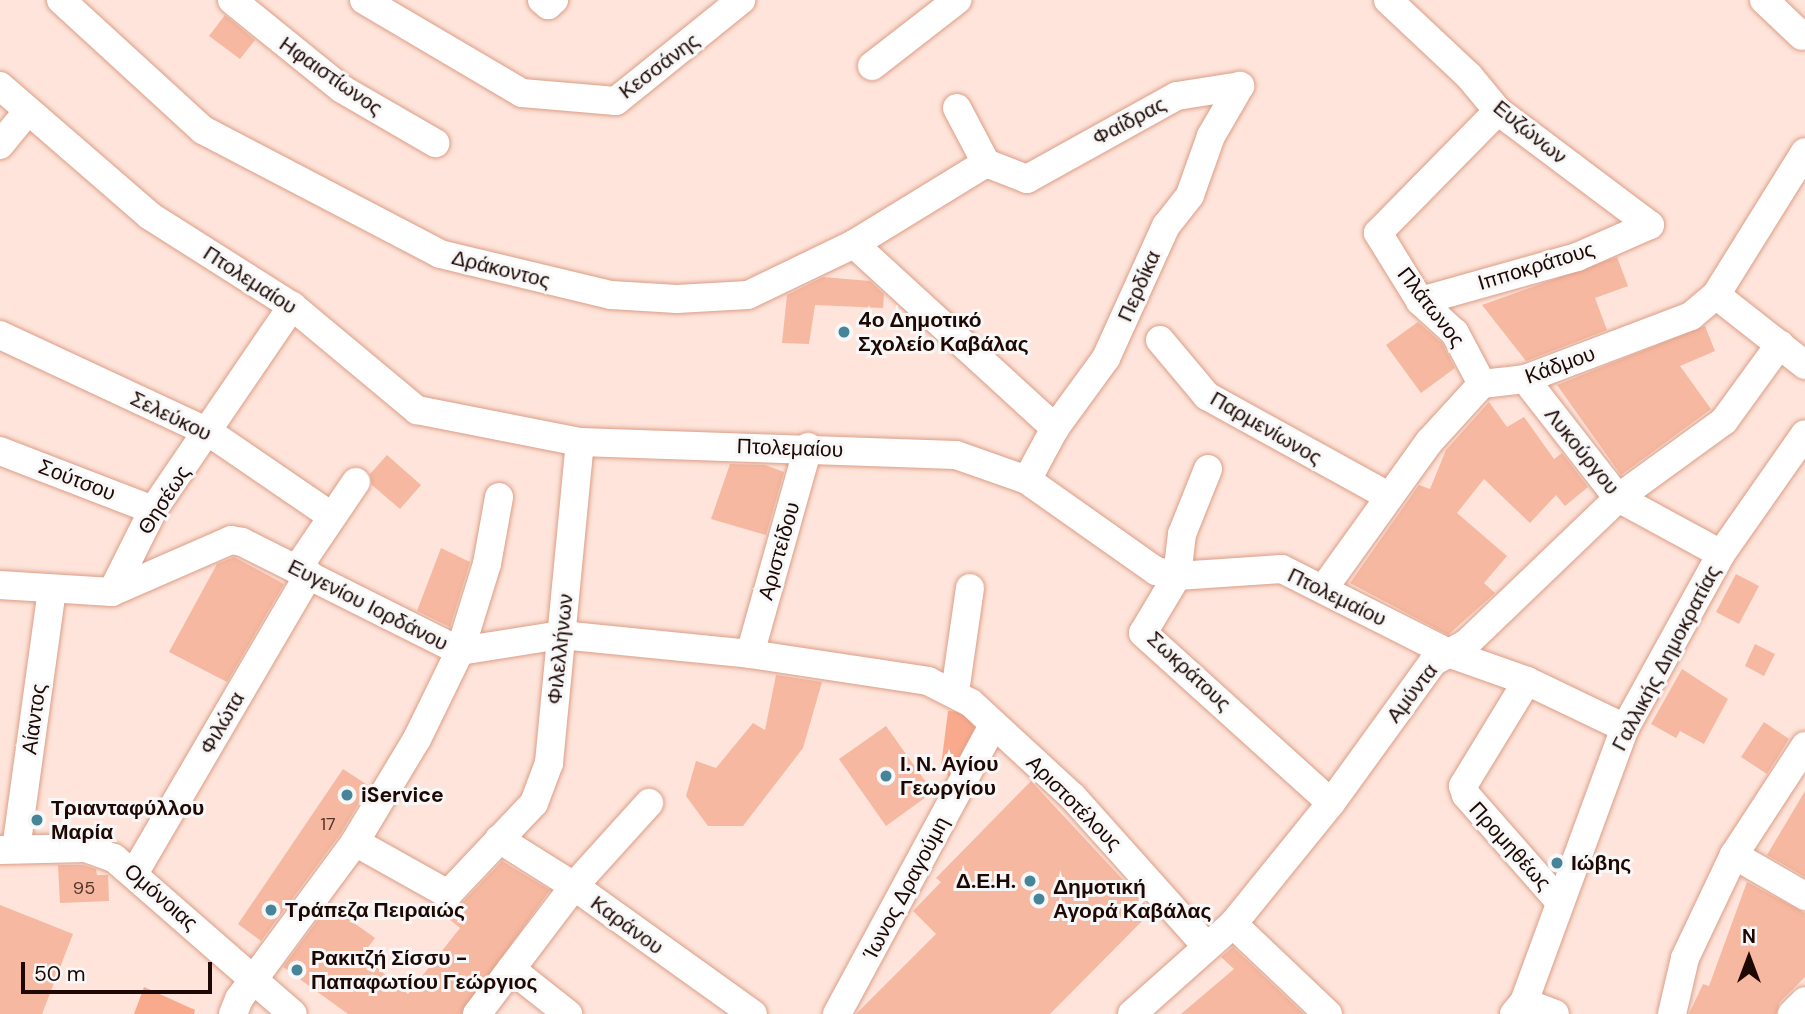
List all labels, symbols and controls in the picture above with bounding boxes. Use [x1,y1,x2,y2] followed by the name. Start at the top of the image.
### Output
[614,28,704,104] street label: Κεσσάνης
[275,31,387,121] street label: Ηφαιστίωνος
[1088,91,1170,151] street label: Φαίδρας
[1488,95,1572,169] street label: Ευζώνων
[1475,236,1597,296] street label: Ιπποκράτους
[199,240,301,320] street label: Πτολεμαίου
[449,245,553,293] street label: Δράκοντος
[1112,247,1166,325] street label: Περδίκα
[1392,262,1470,352] street label: Πλάτωνος
[858,307,1029,357] place label: 4ο Δημοτικό Σχολείο Καβάλας
[836,324,852,340] marker: 4ο Δημοτικό Σχολείο Καβάλας
[1521,341,1599,389] street label: Κάδμου
[126,386,216,446] street label: Σελεύκου
[1206,386,1326,470] street label: Παρμενίωνος
[1539,402,1625,500] street label: Λυκούργου
[736,434,844,462] street label: Πτολεμαίου
[35,454,119,506] street label: Σούτσου
[133,461,195,539] street label: Θησέως
[753,499,805,603] street label: Αριστείδου
[284,554,452,656] street label: Ευγενίου Ιορδάνου
[1606,561,1726,755] street label: Γαλλικής Δημοκρατίας
[1284,562,1390,632] street label: Πτολεμαίου
[542,592,578,706] street label: Φιλελλήνων
[1142,626,1236,716] street label: Σωκράτους
[1381,658,1443,728] street label: Αμύντα
[17,682,51,756] street label: Αίαντος
[194,687,250,759] street label: Φιλώτα
[1021,750,1127,856] street label: Αριστοτέλους
[900,751,998,801] place label: Ι. Ν. Αγίου Γεωργίου
[878,768,894,784] marker: Ι. Ν. Αγίου Γεωργίου
[361,782,444,808] place label: iService
[339,787,355,803] marker: iService
[51,795,204,845] place label: Τριανταφύλλου Μαρία
[1464,797,1556,895] street label: Προμηθέως
[29,812,45,828] marker: Τριανταφύλλου Μαρία
[858,812,954,964] street label: Ίωνος Δραγούμη
[320,813,336,835] house number: 17
[1571,850,1631,876] place label: Ιώβης
[1549,855,1565,871] marker: Ιώβης
[119,858,203,936] street label: Ομόνοιας
[956,868,1016,894] place label: Δ.Ε.Η.
[1022,873,1038,889] marker: Δ.Ε.Η.
[1053,874,1211,924] place label: Δημοτική Αγορά Καβάλας
[73,877,95,899] house number: 95
[586,890,668,960] street label: Καράνου
[1031,891,1047,907] marker: Δημοτική Αγορά Καβάλας
[285,897,465,923] place label: Τράπεζα Πειραιώς
[263,902,279,918] marker: Τράπεζα Πειραιώς
[1714,923,1784,993] north arrow
[1742,924,1756,949] text: N
[311,945,538,995] place label: Ρακιτζή Σίσσυ - Παπαφωτίου Γεώργιος
[24,948,215,992] scale bar
[34,960,85,988] text: 50 m
[289,962,305,978] marker: Ρακιτζή Σίσσυ - Παπαφωτίου Γεώργιος

